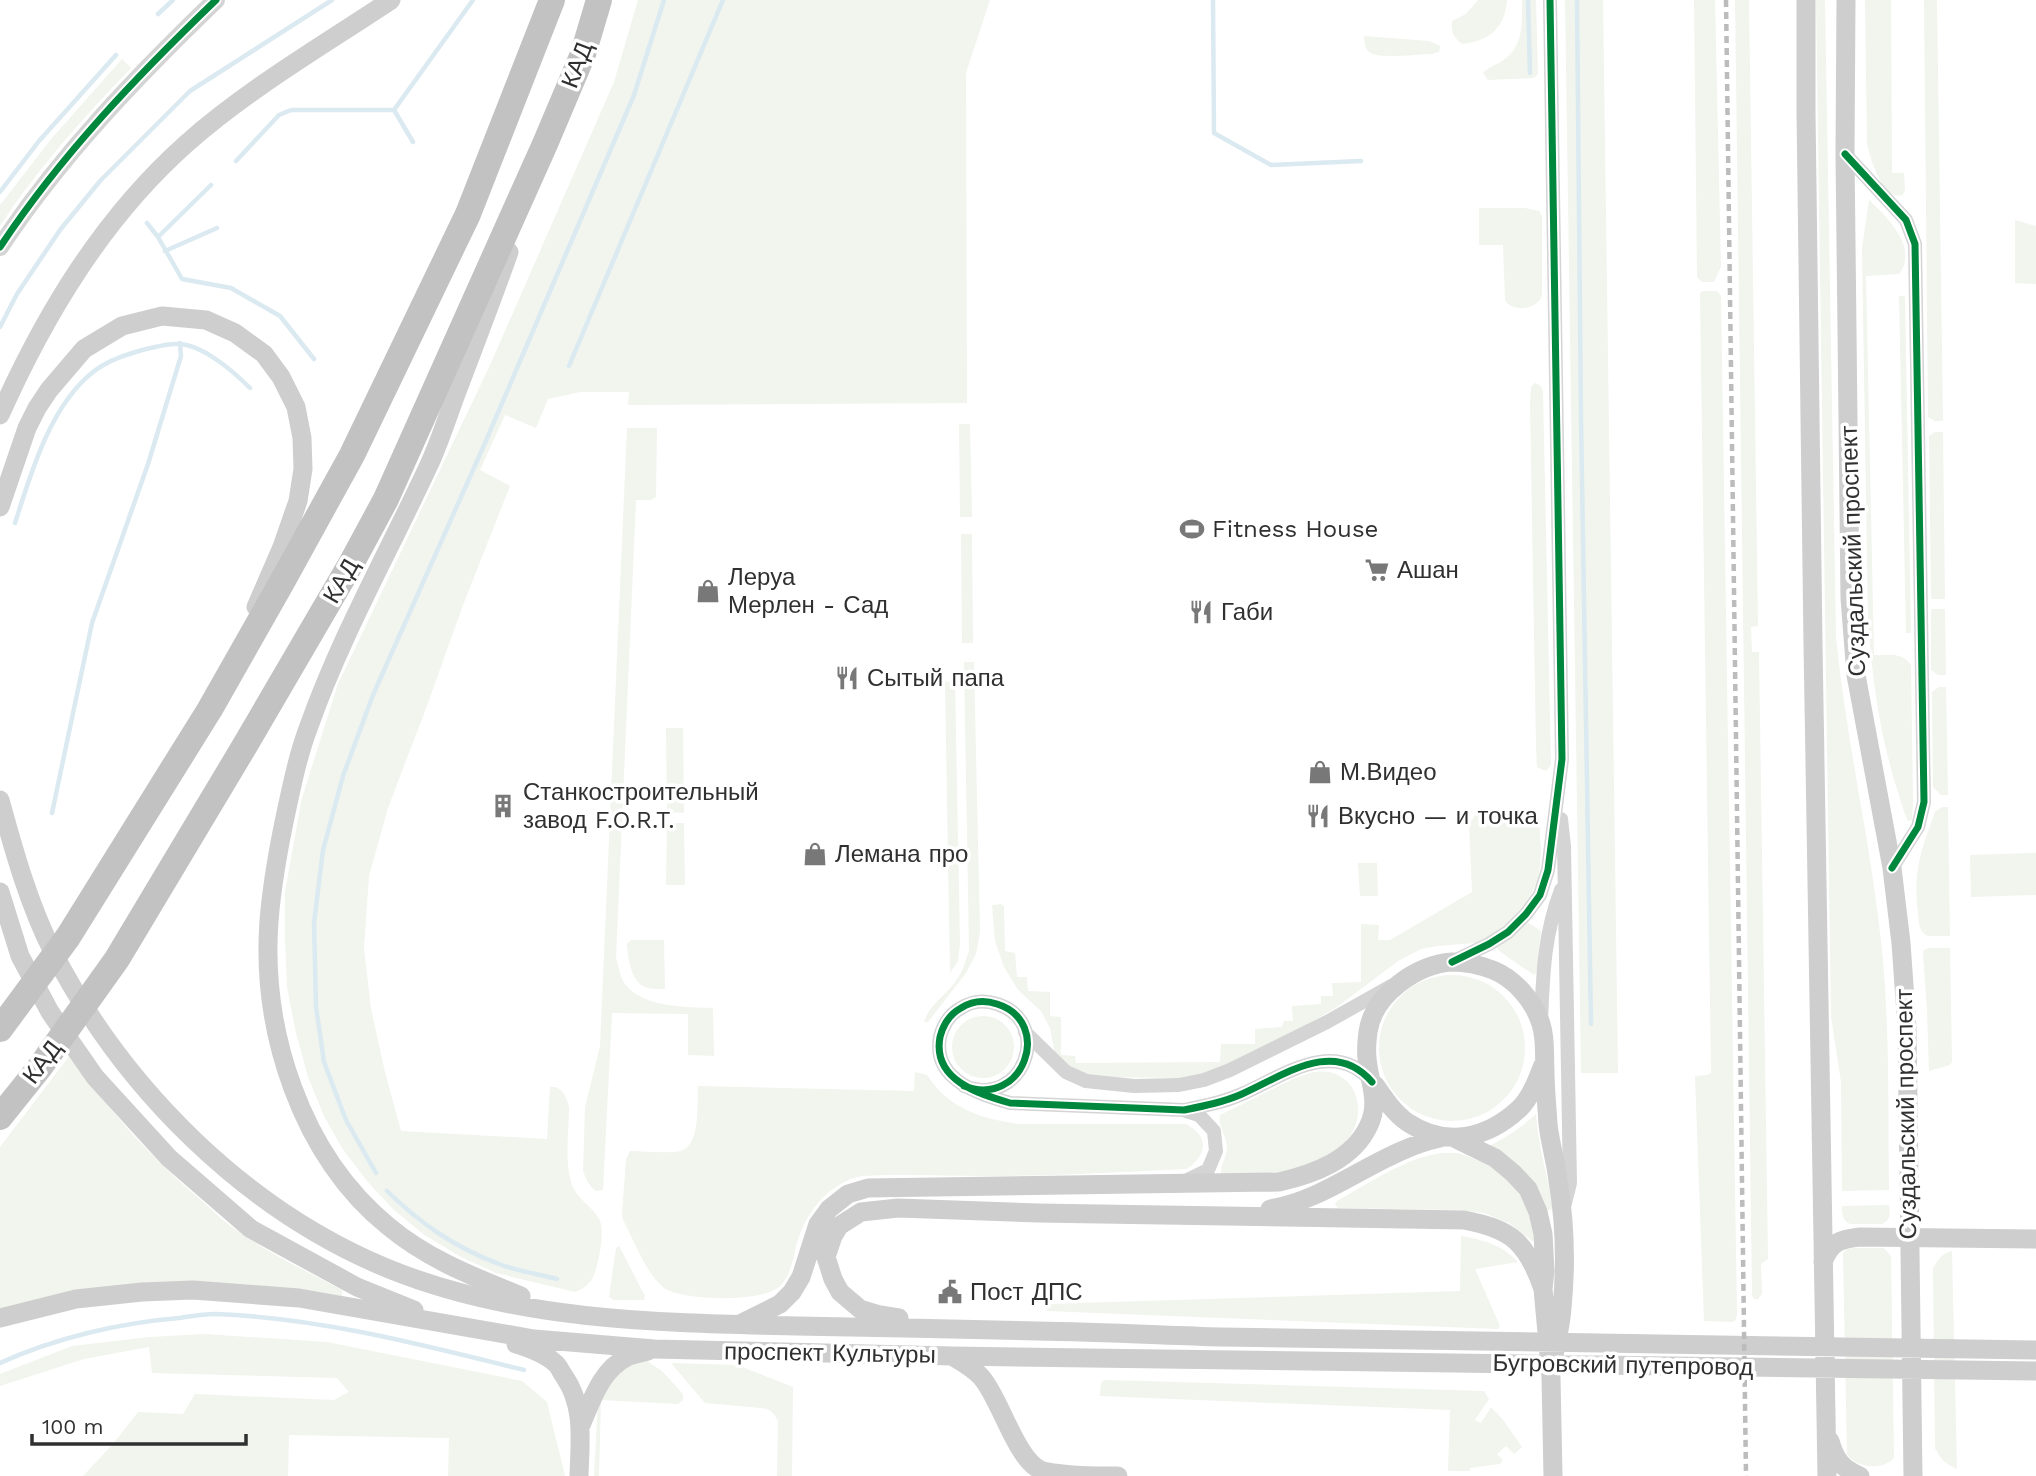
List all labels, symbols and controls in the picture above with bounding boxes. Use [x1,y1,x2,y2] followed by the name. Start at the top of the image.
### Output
[555,38,599,92] street label: КАД
[1835,425,1871,677] street label: Суздальский проспект
[1178,515,1206,543] sports icon: Fitness House
[1212,515,1378,543] place label: Fitness House
[317,554,365,608] street label: КАД
[1363,556,1391,584] supermarket icon: Ашан
[1397,556,1459,584] place label: Ашан
[728,563,888,619] place label: Леруа Мерлен - Сад
[694,577,722,605] shop icon: Леруа Мерлен - Сад
[1187,598,1215,626] restaurant icon: Габи
[1221,598,1273,626] place label: Габи
[833,664,861,692] restaurant icon: Сытый папа
[867,664,1005,692] place label: Сытый папа
[1306,758,1334,786] shop icon: М.Видео
[1340,758,1437,786] place label: М.Видео
[523,778,759,834] place label: Станкостроительный завод F.O.R.T.
[489,792,517,820] building icon: Станкостроительный завод F.O.R.T.
[1304,802,1332,830] restaurant icon: Вкусно — и точка
[1338,802,1538,830] place label: Вкусно — и точка
[801,840,829,868] shop icon: Лемана про
[835,840,968,868] place label: Лемана про
[1890,988,1922,1240] street label: Суздальский проспект
[17,1035,67,1089] street label: КАД
[936,1278,964,1306] public building icon: Пост ДПС
[970,1278,1083,1306] place label: Пост ДПС
[724,1337,936,1369] street label: проспект Культуры
[1492,1349,1754,1381] street label: Бугровский путепровод
[32,1402,245,1446] scale bar
[42,1414,104,1439] text: 100 m

